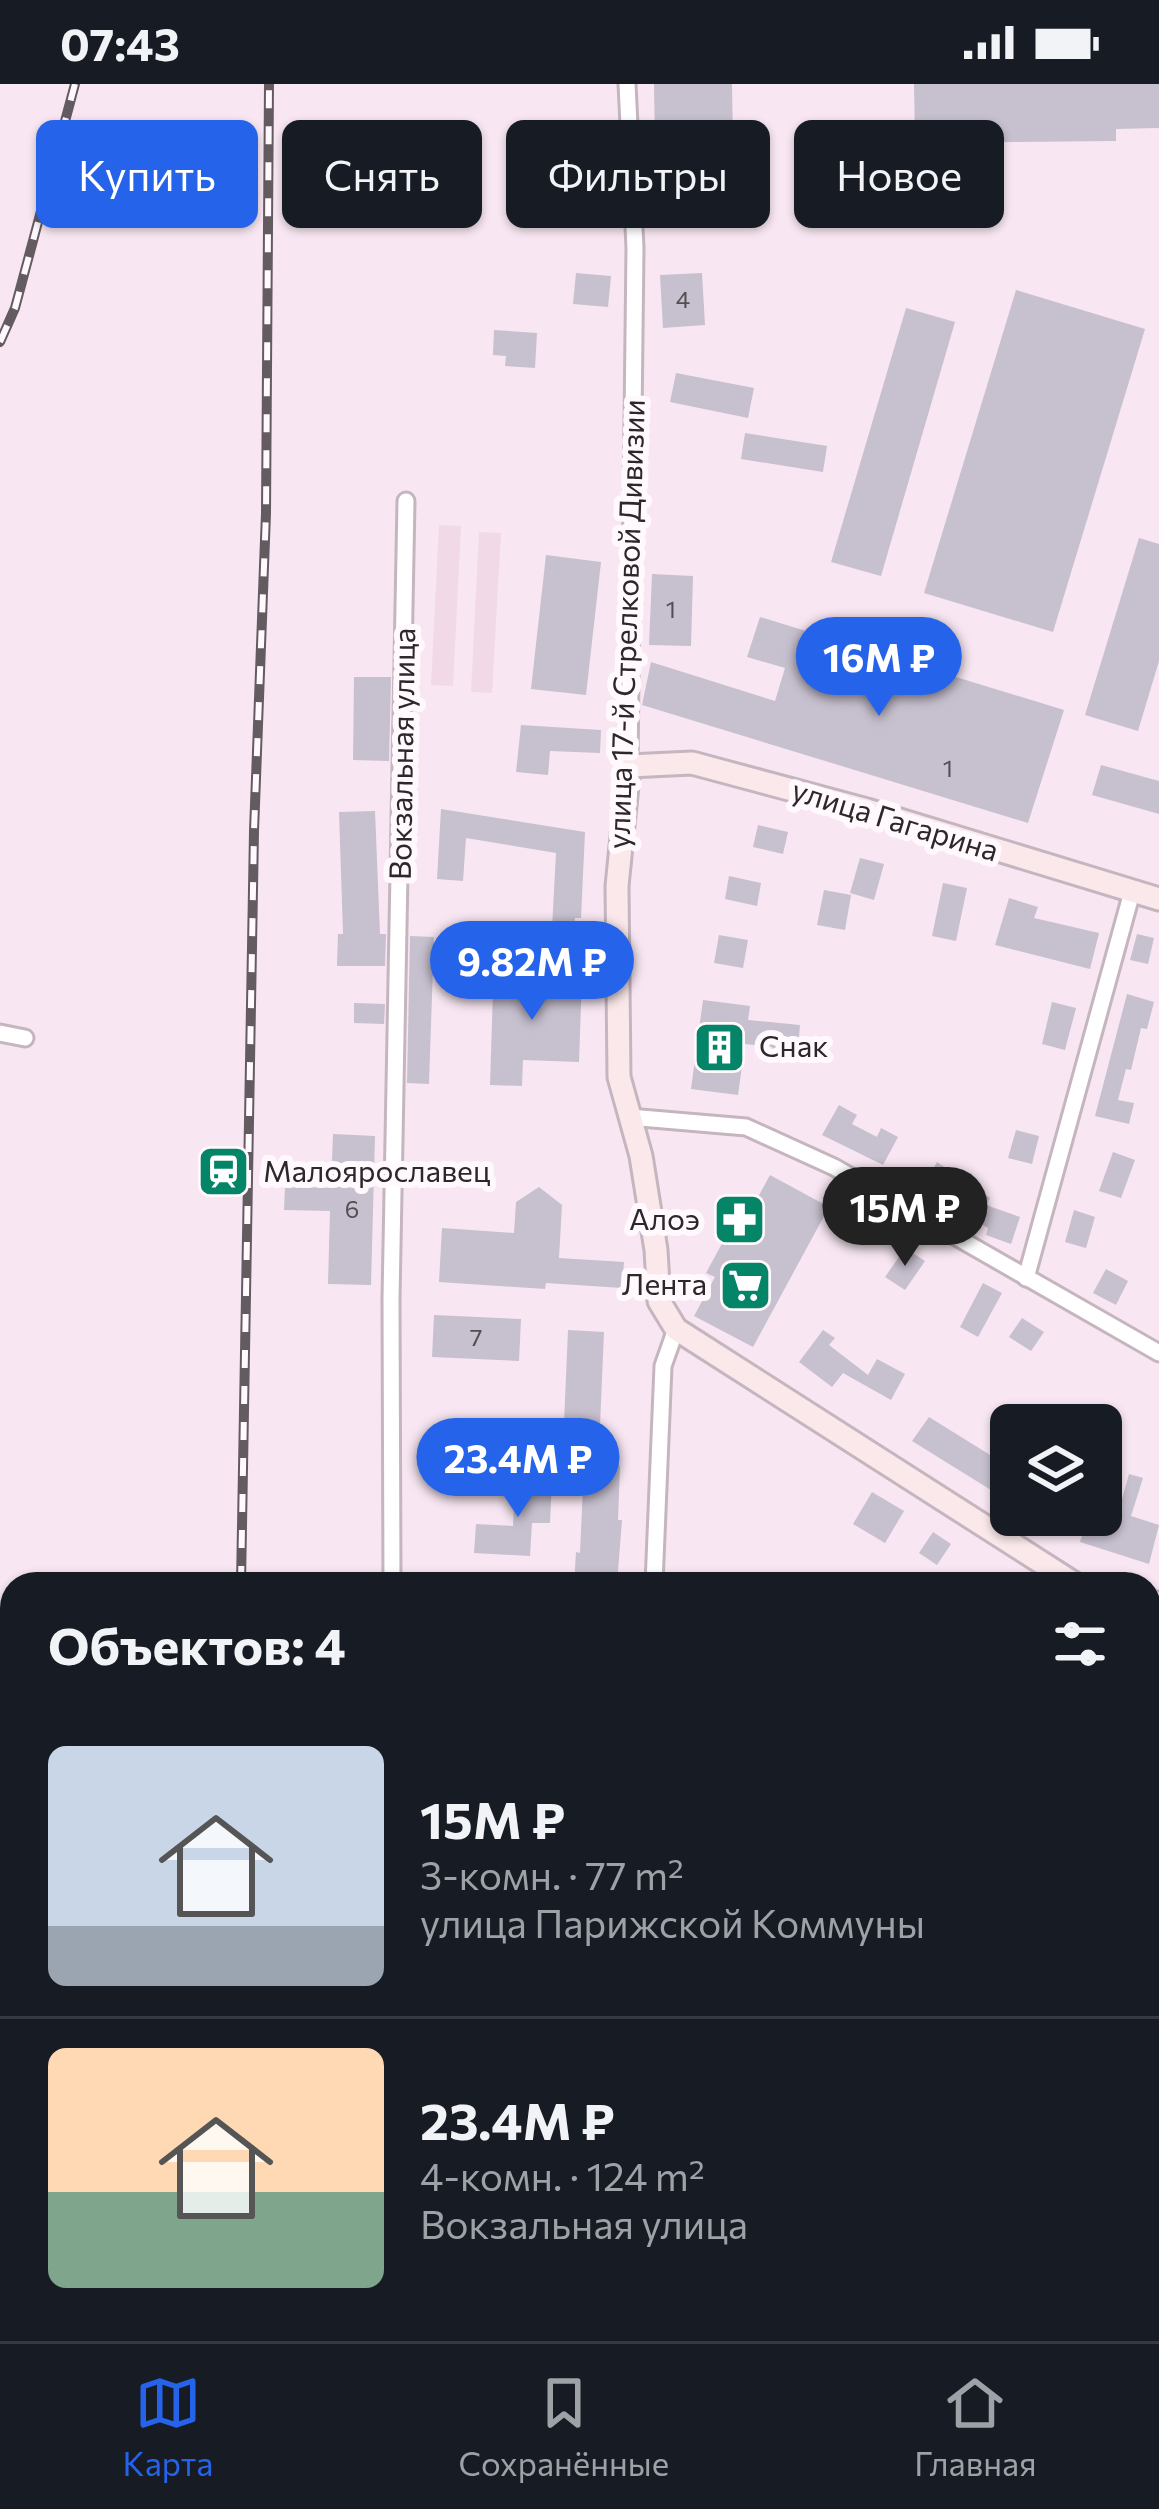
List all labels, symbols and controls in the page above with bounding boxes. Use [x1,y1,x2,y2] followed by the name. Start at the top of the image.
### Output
[60,15,180,70] text: 07:43
[36,120,258,228] chip: Купить
[282,120,482,228] chip: Снять
[506,120,770,228] chip: Фильтры
[794,120,1004,228] chip: Новое
[676,284,690,313] house number: 4
[598,398,651,849] street label: улица 17-й Стрелковой Дивизии
[666,594,676,623] house number: 1
[795,617,963,719] pin: 16M ₽
[380,627,421,880] street label: Вокзальная улица
[823,632,935,680] text: 16M ₽
[943,753,953,782] house number: 1
[788,770,1003,868] street label: улица Гагарина
[421,921,643,1023] pin: 9.82M ₽
[457,936,607,984] text: 9.82M ₽
[692,1019,748,1075] building icon: Снак
[759,1026,828,1063] place label: Снак
[196,1144,252,1200] station icon: Малоярославец
[263,1151,490,1188] place label: Малоярославец
[821,1167,989,1269] pin: 15M ₽
[849,1182,961,1230] text: 15M ₽
[711,1192,767,1248] pharmacy icon: Алоэ
[345,1194,359,1223] house number: 6
[629,1199,700,1236] place label: Алоэ
[718,1257,774,1313] supermarket icon: Лента
[622,1264,707,1301] place label: Лента
[470,1322,482,1351] house number: 7
[990,1404,1122,1536] map controls
[990,1404,1122,1536] button: layers
[407,1418,629,1520] pin: 23.4M ₽
[443,1433,593,1481] text: 23.4M ₽
[1047,1611,1113,1677] icon: filters
[48,1613,346,1676] text: Объектов: 4
[420,1787,565,1850] text: 15M ₽
[144,1794,288,1938] icon: home
[420,1850,684,1898] text: 3-комн. · 77 m²
[420,1898,925,1946] text: улица Парижской Коммуны
[420,2088,615,2151] text: 23.4M ₽
[144,2096,288,2240] icon: home
[420,2151,705,2199] text: 4-комн. · 124 m²
[420,2199,748,2247] text: Вокзальная улица
[123,2370,213,2483] tab: Карта
[459,2370,669,2483] tab: Сохранённые
[914,2370,1036,2483] tab: Главная

